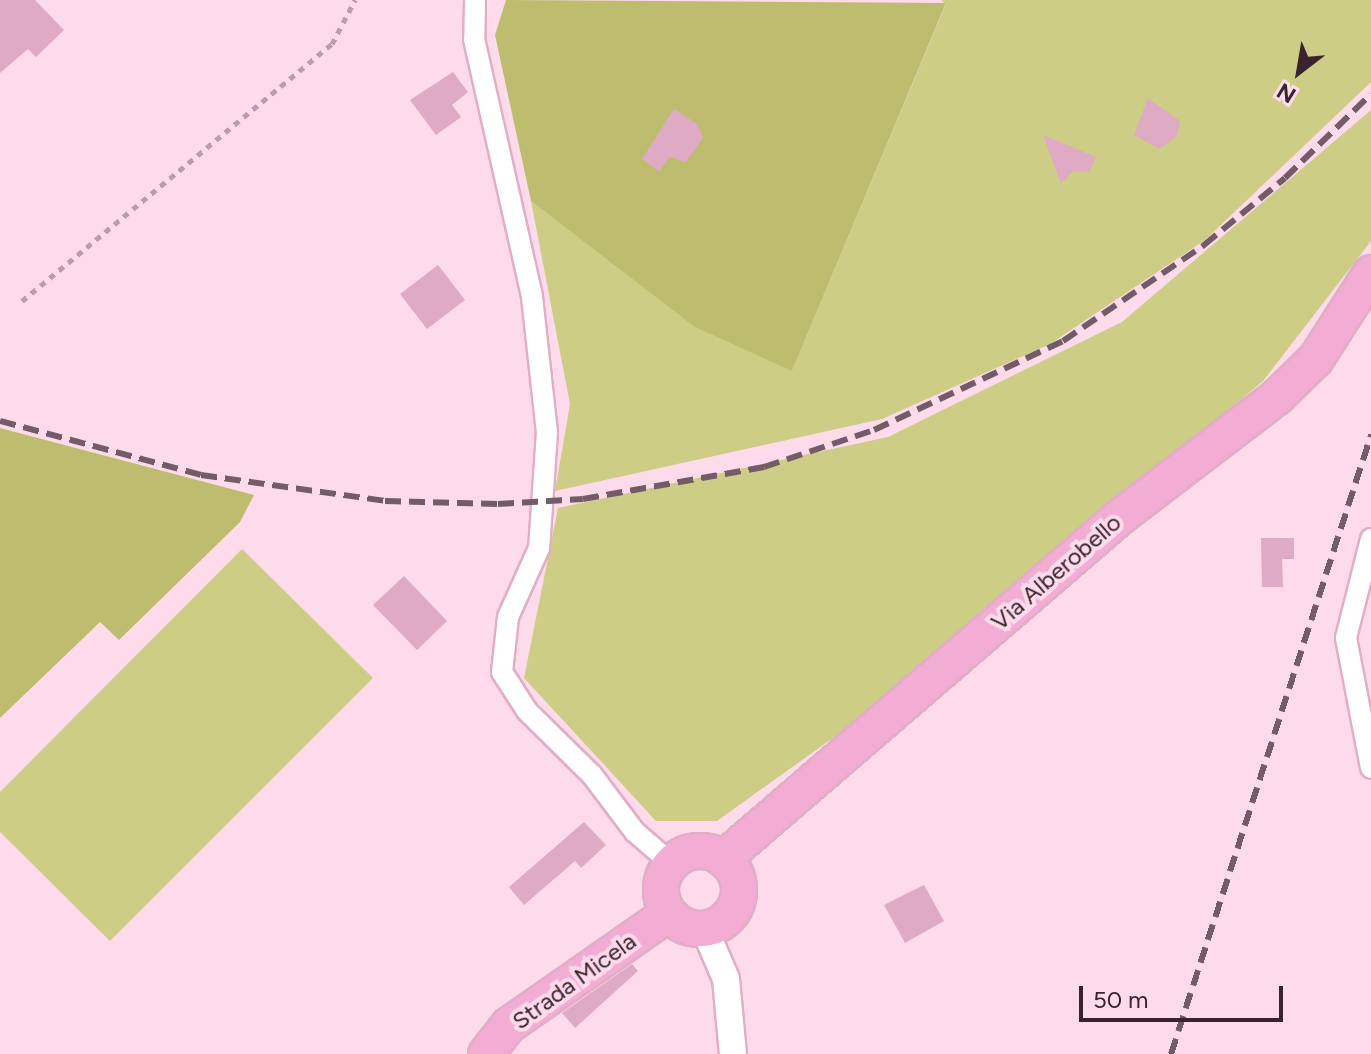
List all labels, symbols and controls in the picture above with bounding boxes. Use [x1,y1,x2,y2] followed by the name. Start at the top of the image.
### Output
[1259,32,1339,112] north arrow
[1272,77,1301,109] text: N
[985,508,1127,636] street label: Via Alberobello
[507,926,641,1036] street label: Strada Micela
[1083,970,1287,1020] scale bar
[1093,985,1149,1014] text: 50 m

